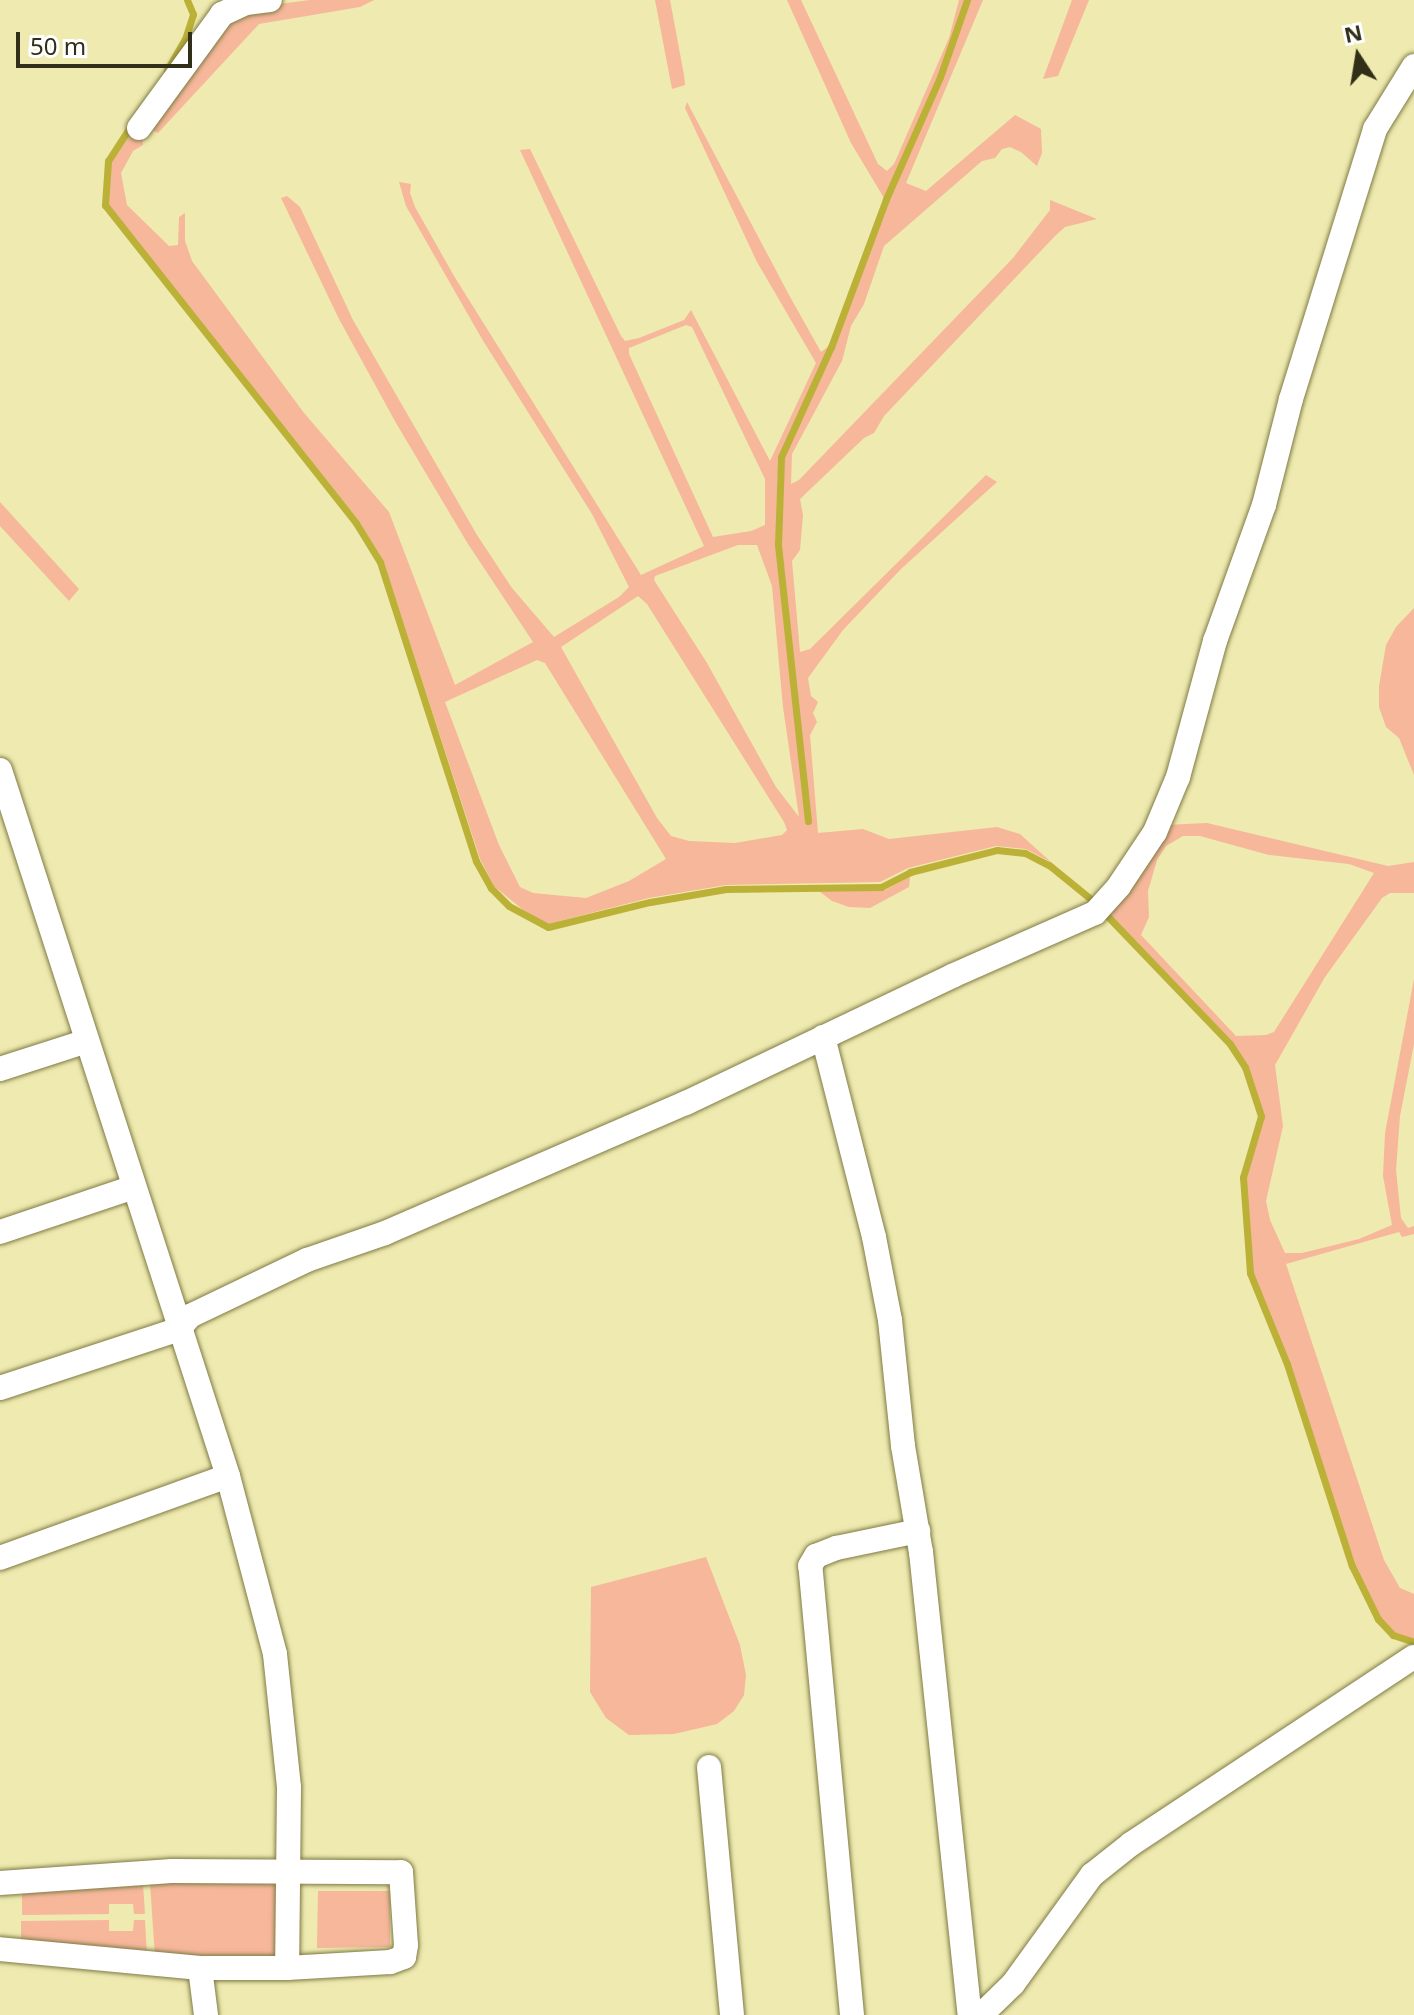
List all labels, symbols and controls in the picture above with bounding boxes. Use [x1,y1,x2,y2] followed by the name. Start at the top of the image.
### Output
[20,16,196,66] scale bar
[1318,16,1398,96] north arrow
[1341,16,1365,49] text: N
[30,29,86,62] text: 50 m

